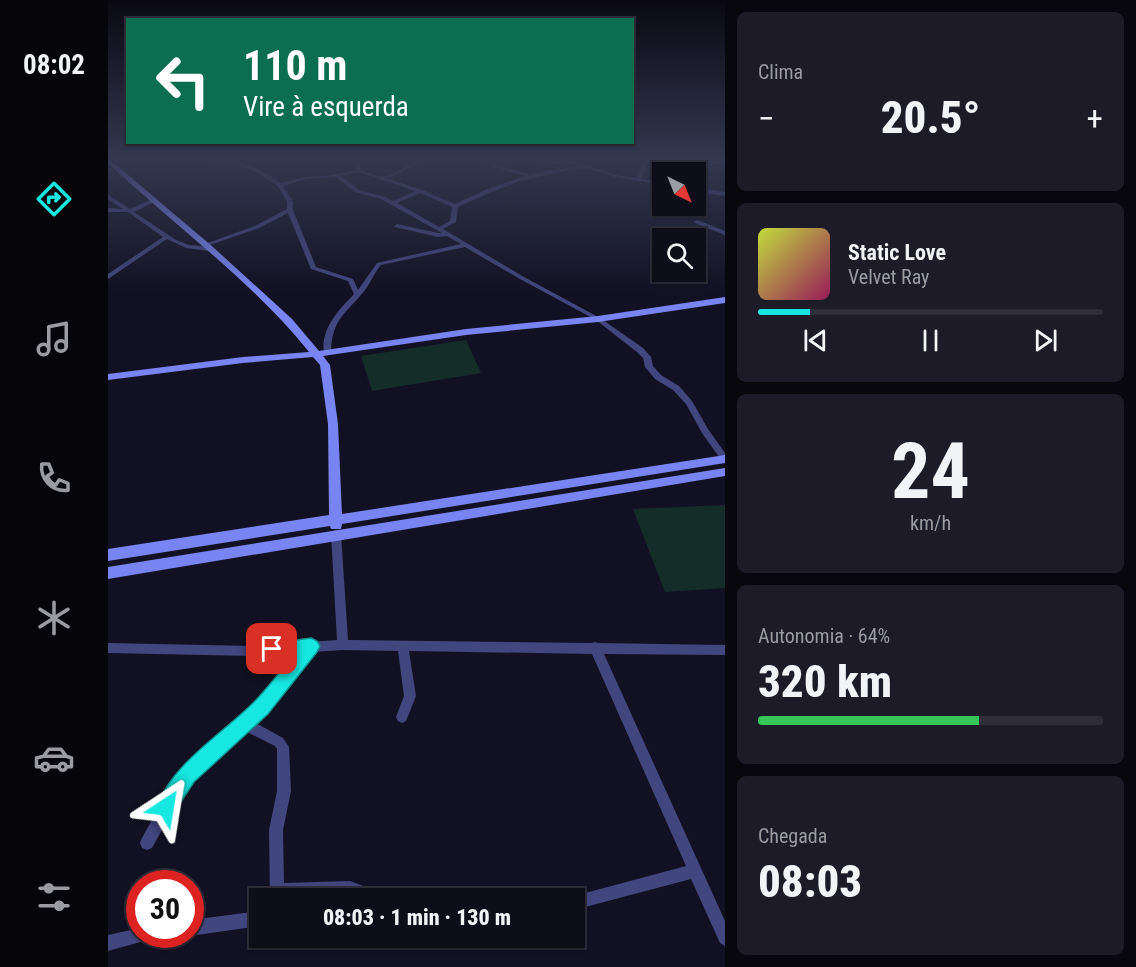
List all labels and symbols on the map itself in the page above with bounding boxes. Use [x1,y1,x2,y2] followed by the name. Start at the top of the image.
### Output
[652,162,706,216] north arrow
[246,623,297,674] pin
[134,775,198,839] position arrow
[126,870,204,948] speed limit sign: 30

